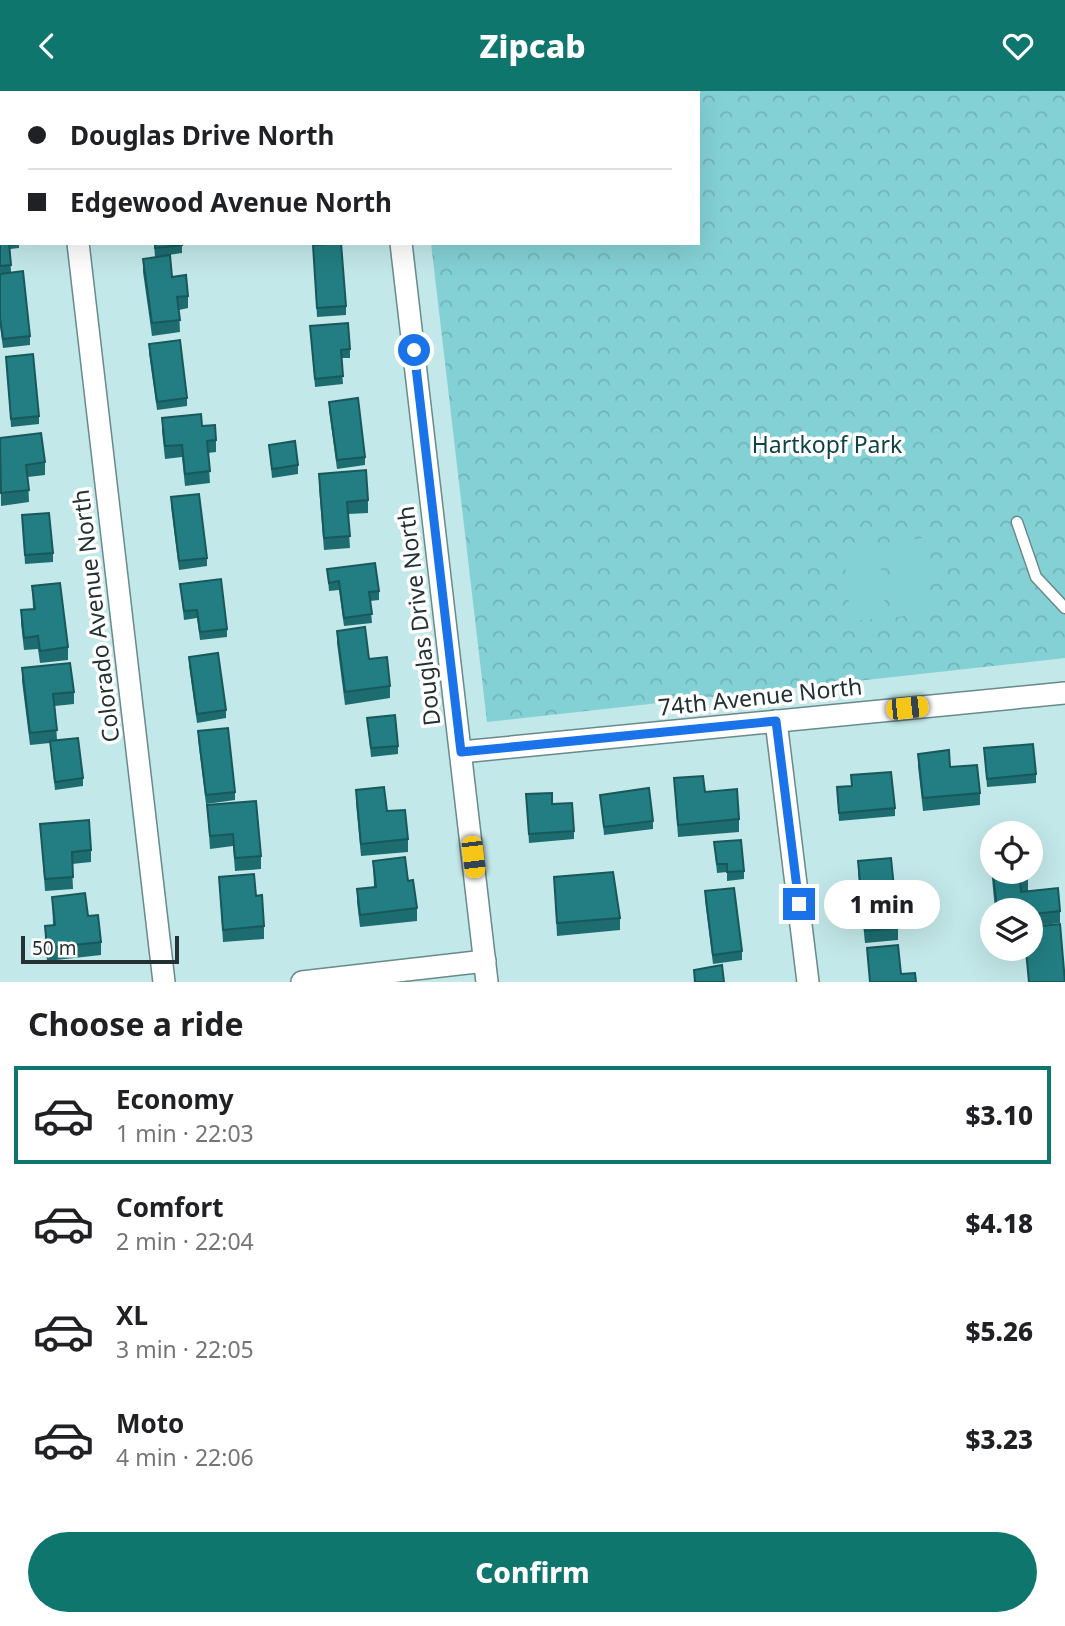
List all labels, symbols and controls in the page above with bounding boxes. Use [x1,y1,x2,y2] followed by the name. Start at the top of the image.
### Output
[479,24,586,67] text: Zipcab
[28,27,66,65] icon: back
[999,27,1037,65] icon: heart
[70,117,335,153] text: Douglas Drive North
[70,184,392,220] text: Edgewood Avenue North
[398,334,430,366] route start
[752,428,903,460] park label: Hartkopf Park
[64,488,126,744] street label: Colorado Avenue North
[389,504,447,728] street label: Douglas Drive North
[656,669,864,723] street label: 74th Avenue North
[886,695,929,721] car
[980,821,1043,961] map controls
[980,821,1043,884] button: locate
[461,835,486,879] car
[824,879,939,929] callout: 1 min
[783,888,815,920] route end
[850,888,914,920] text: 1 min
[980,898,1043,961] button: layers
[21,933,178,965] scale bar
[32,935,76,961] text: 50 m
[28,1002,244,1045] text: Choose a ride
[116,1081,234,1117] text: Economy
[32,1084,95,1147] icon: car
[966,1097,1033,1133] text: $3.10
[116,1117,254,1149] text: 1 min · 22:03
[116,1189,224,1225] text: Comfort
[32,1192,95,1255] icon: car
[966,1205,1033,1241] text: $4.18
[116,1225,254,1257] text: 2 min · 22:04
[116,1297,148,1333] text: XL
[32,1300,95,1363] icon: car
[966,1313,1033,1349] text: $5.26
[116,1333,254,1365] text: 3 min · 22:05
[116,1405,184,1441] text: Moto
[32,1408,95,1471] icon: car
[966,1421,1033,1457] text: $3.23
[116,1441,254,1473] text: 4 min · 22:06
[28,1532,1037,1612] button: Confirm

